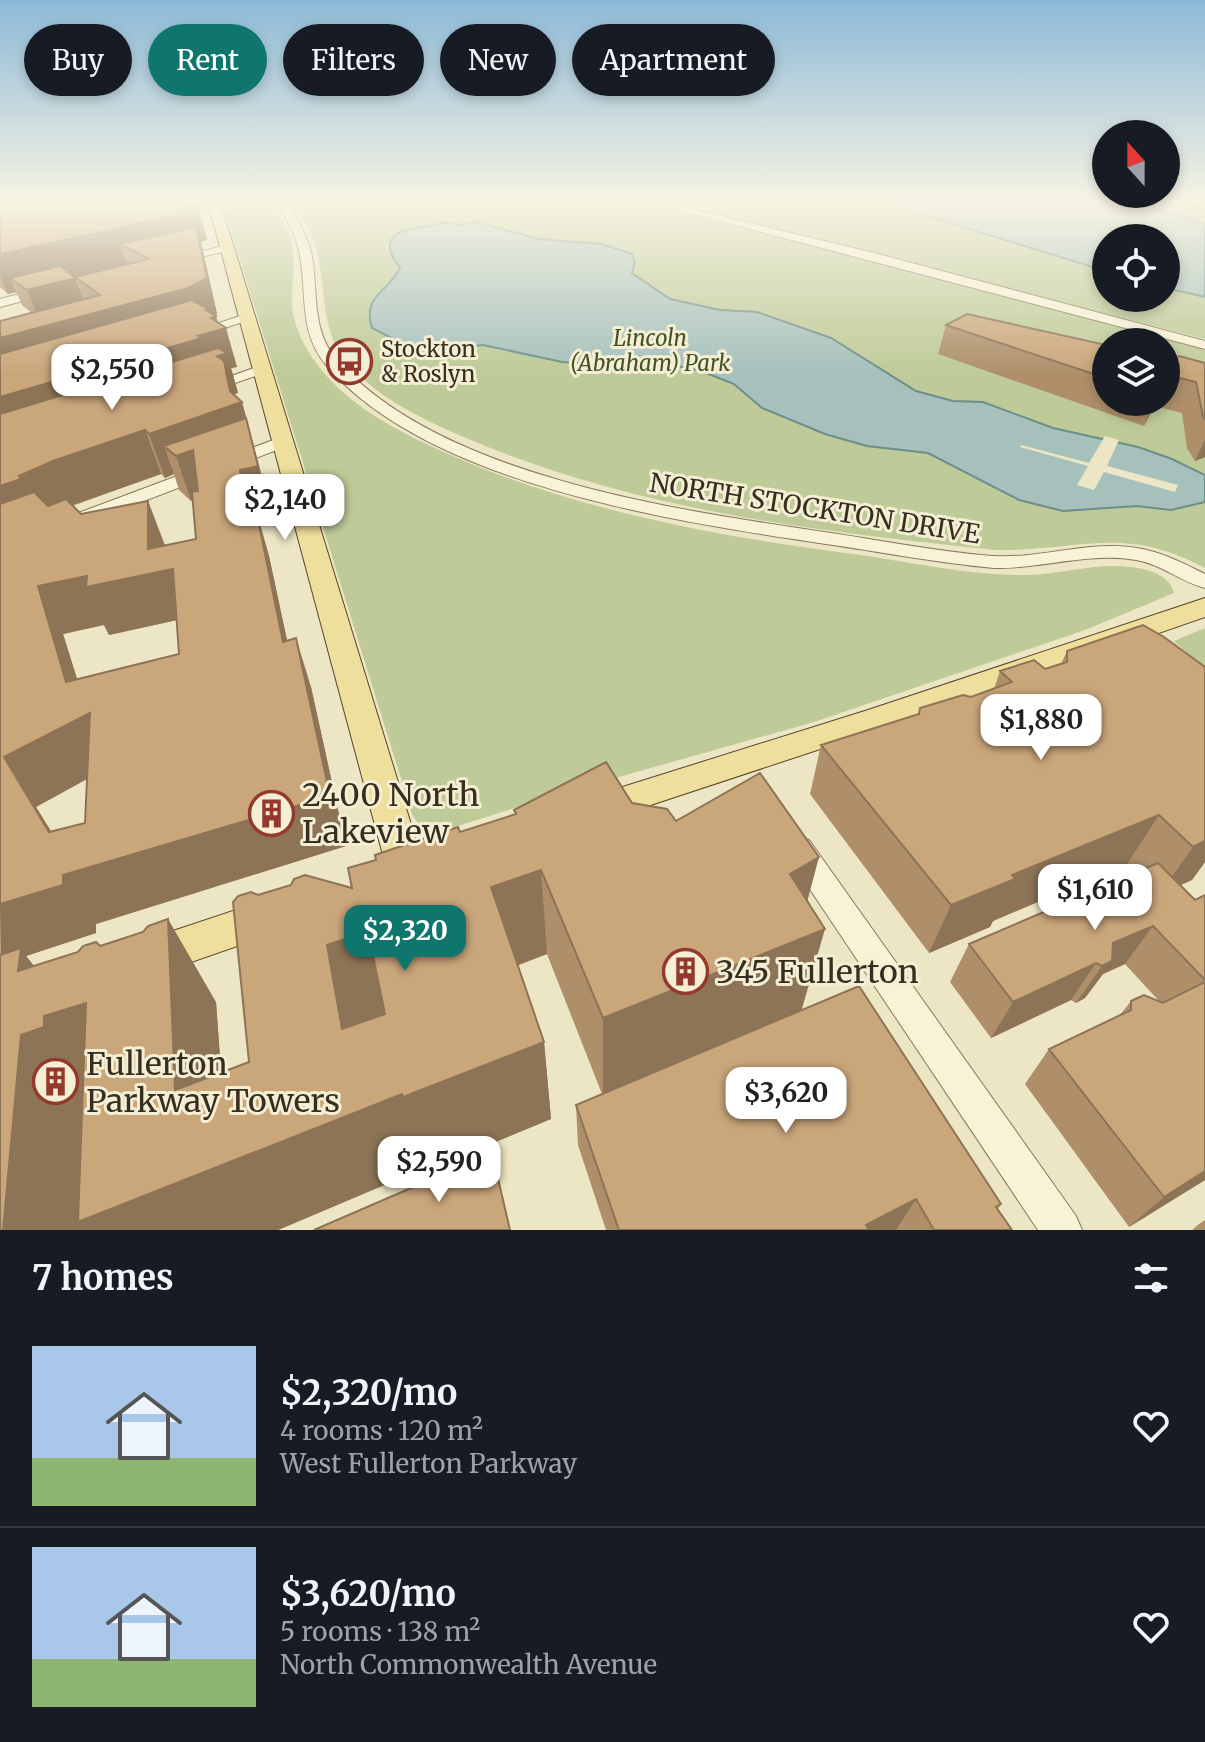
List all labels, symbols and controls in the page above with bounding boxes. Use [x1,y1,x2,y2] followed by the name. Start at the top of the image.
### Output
[24,24,132,96] chip: Buy
[148,24,267,96] chip: Rent
[283,24,424,96] chip: Filters
[440,24,556,96] chip: New
[572,24,775,96] chip: Apartment
[1092,120,1180,208] north arrow
[1092,120,1180,416] map controls
[1092,224,1180,312] button: locate
[570,324,730,377] park label: Lincoln (Abraham) Park
[1092,328,1180,416] button: layers
[381,335,476,388] place label: Stockton & Roslyn
[326,338,374,386] bus stop icon: Stockton & Roslyn
[47,344,177,412] pin: $2,550
[69,353,155,386] text: $2,550
[647,466,983,551] street label: NORTH STOCKTON DRIVE
[220,474,350,542] pin: $2,140
[243,483,327,516] text: $2,140
[976,694,1106,762] pin: $1,880
[999,703,1083,736] text: $1,880
[302,775,479,852] place label: 2400 North Lakeview
[247,789,295,837] building icon: 2400 North Lakeview
[1030,864,1160,932] pin: $1,610
[1056,873,1134,906] text: $1,610
[340,905,470,973] pin: $2,320
[362,914,448,947] text: $2,320
[661,948,709,996] building icon: 345 Fullerton
[716,952,919,992] place label: 345 Fullerton
[86,1044,340,1121] place label: Fullerton Parkway Towers
[31,1058,79,1106] building icon: Fullerton Parkway Towers
[721,1067,851,1135] pin: $3,620
[744,1076,828,1109] text: $3,620
[374,1136,504,1204] pin: $2,590
[396,1145,482,1178] text: $2,590
[1129,1256,1173,1300] icon: filters
[32,1257,174,1299] text: 7 homes
[280,1372,457,1414] text: $2,320/mo
[96,1378,192,1474] icon: home
[1129,1404,1173,1448] icon: heart
[280,1414,483,1447] text: 4 rooms · 120 m²
[280,1447,577,1480] text: West Fullerton Parkway
[280,1573,456,1615] text: $3,620/mo
[96,1579,192,1675] icon: home
[1129,1605,1173,1649] icon: heart
[280,1615,480,1648] text: 5 rooms · 138 m²
[280,1648,657,1681] text: North Commonwealth Avenue

